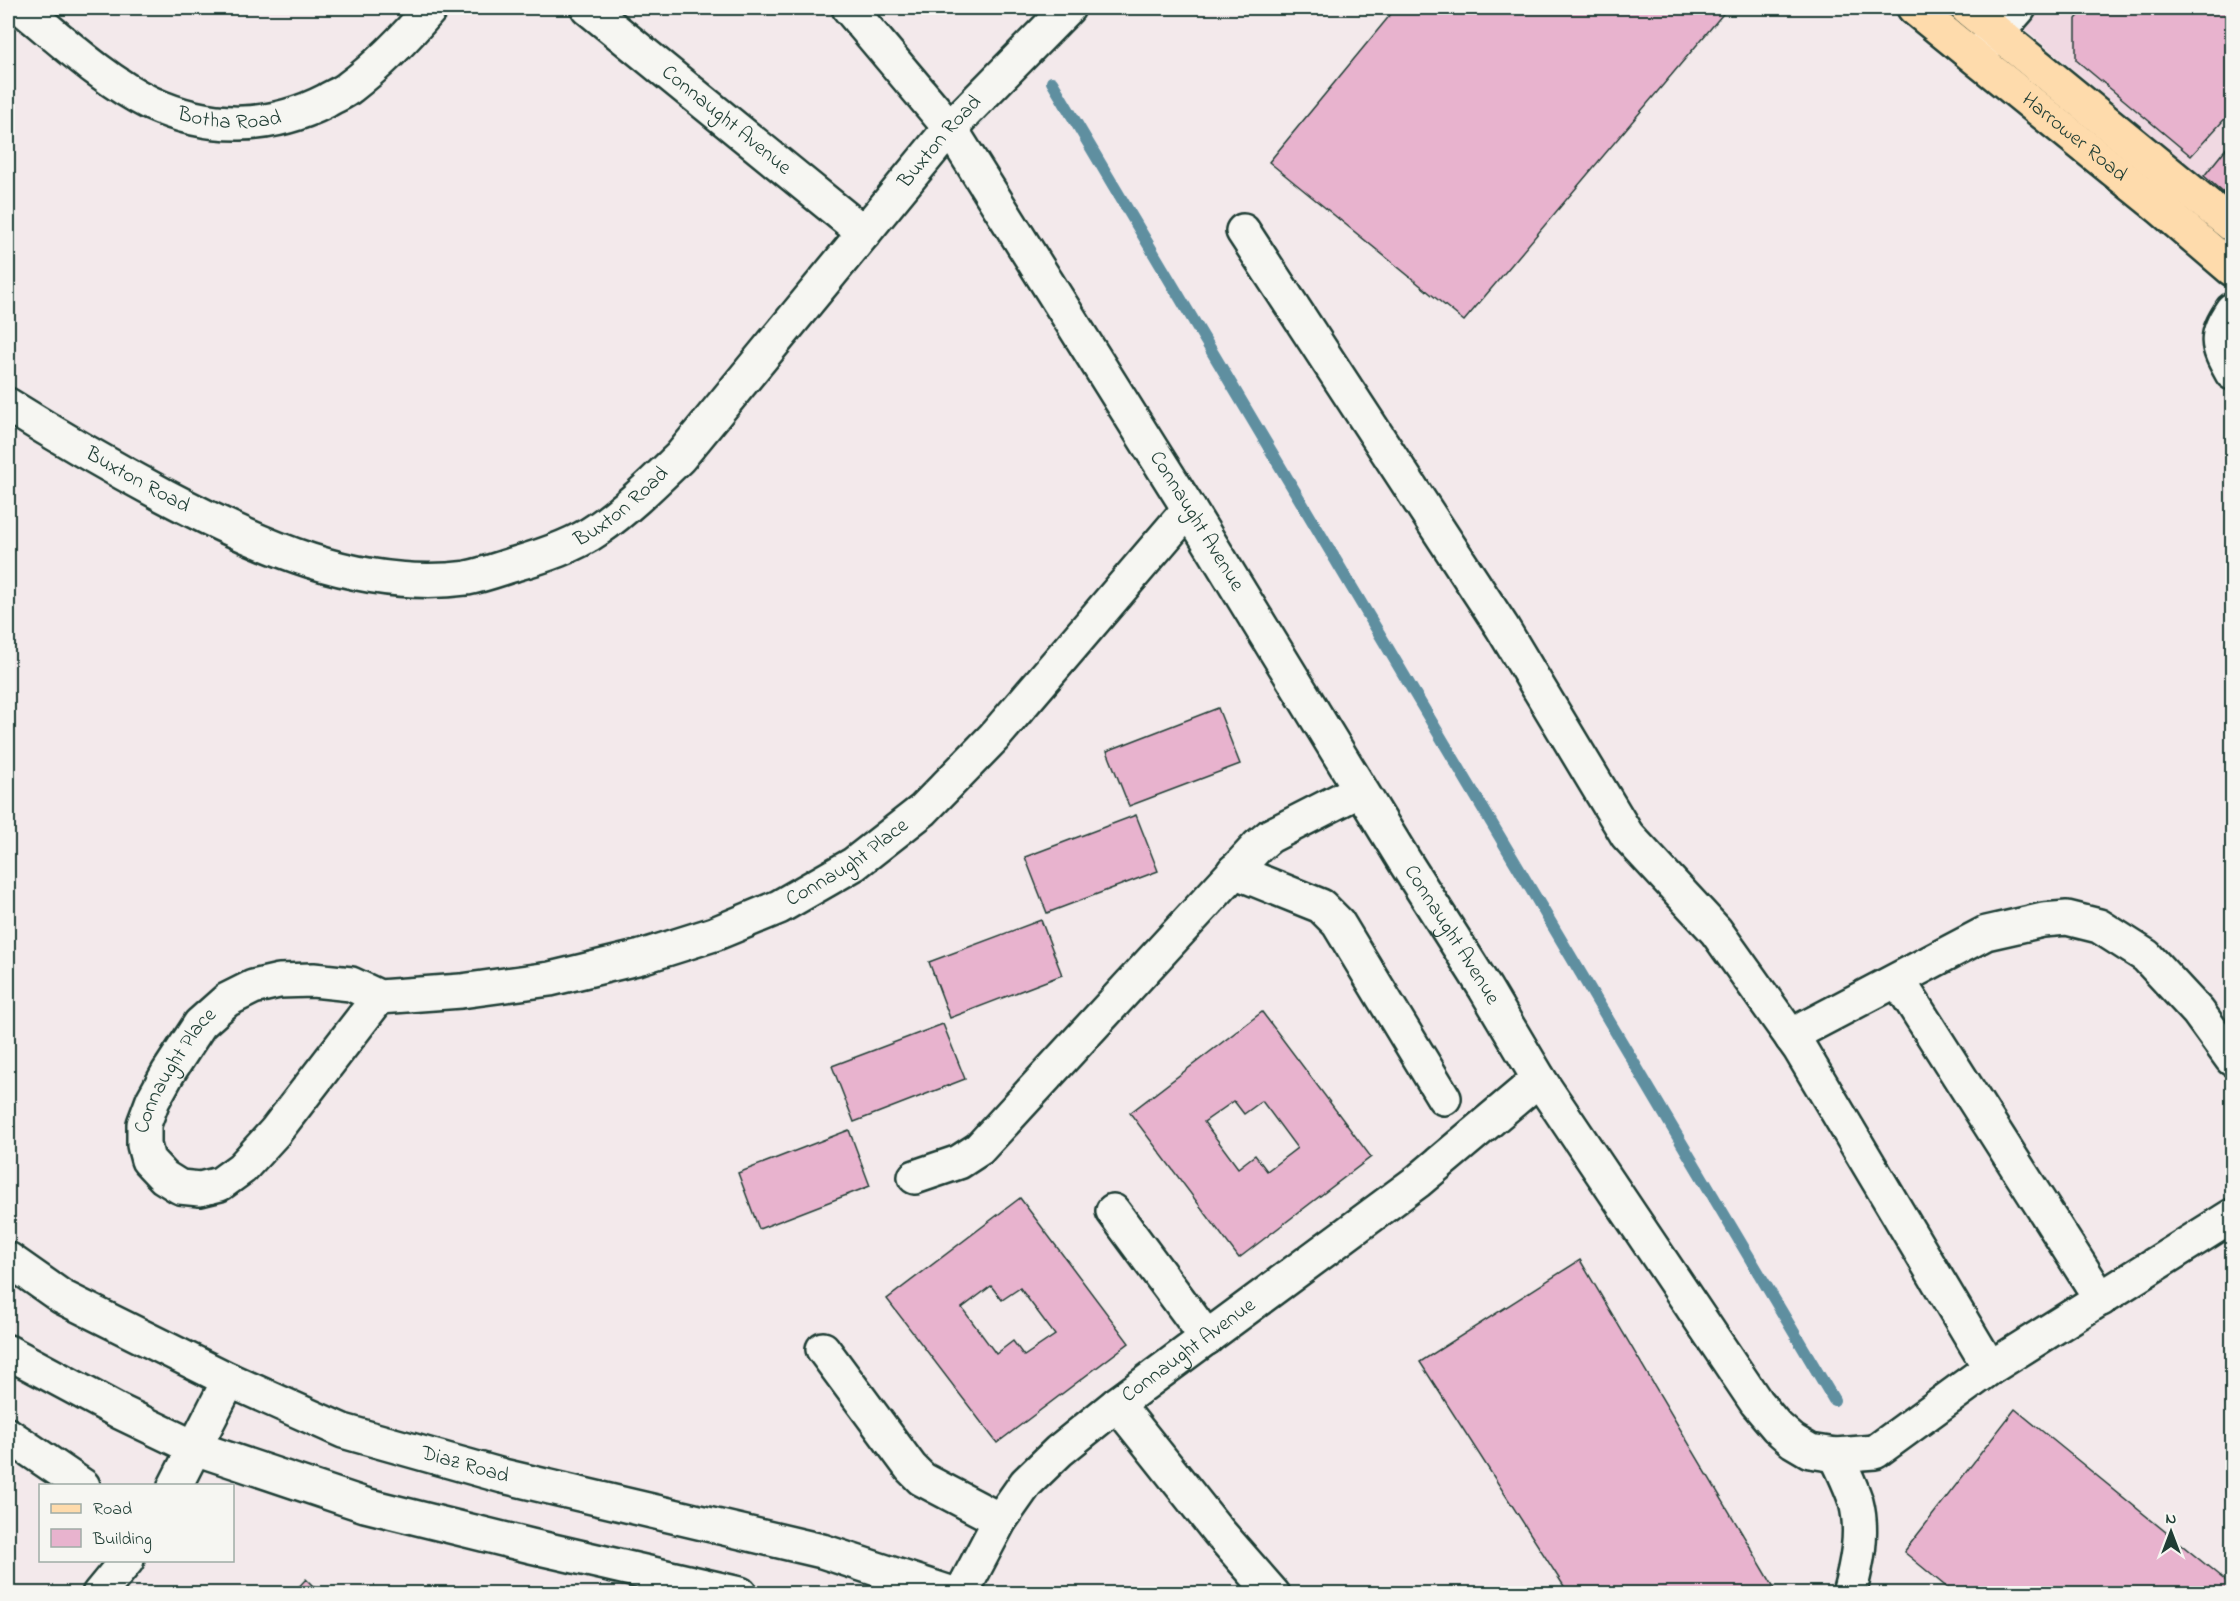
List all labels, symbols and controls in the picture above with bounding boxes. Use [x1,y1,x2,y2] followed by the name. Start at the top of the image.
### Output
[654,58,798,183] street label: Connaught Avenue
[2015,86,2133,190] street label: Harrower Road
[891,89,989,196] street label: Buxton Road
[173,99,284,138] street label: Botha Road
[79,439,195,521] street label: Buxton Road
[1141,445,1251,598] street label: Connaught Avenue
[568,460,676,556] street label: Buxton Road
[781,811,916,915] street label: Connaught Place
[1396,859,1507,1011] street label: Connaught Avenue
[129,1000,224,1133] street label: Connaught Place
[1116,1291,1263,1410] street label: Connaught Avenue
[416,1438,513,1492] street label: Diaz Road
[39,1484,234,1562] legend
[93,1497,132,1523] text: Road
[2141,1502,2201,1562] north arrow
[2166,1507,2177,1531] text: N
[92,1527,152,1554] text: Building

